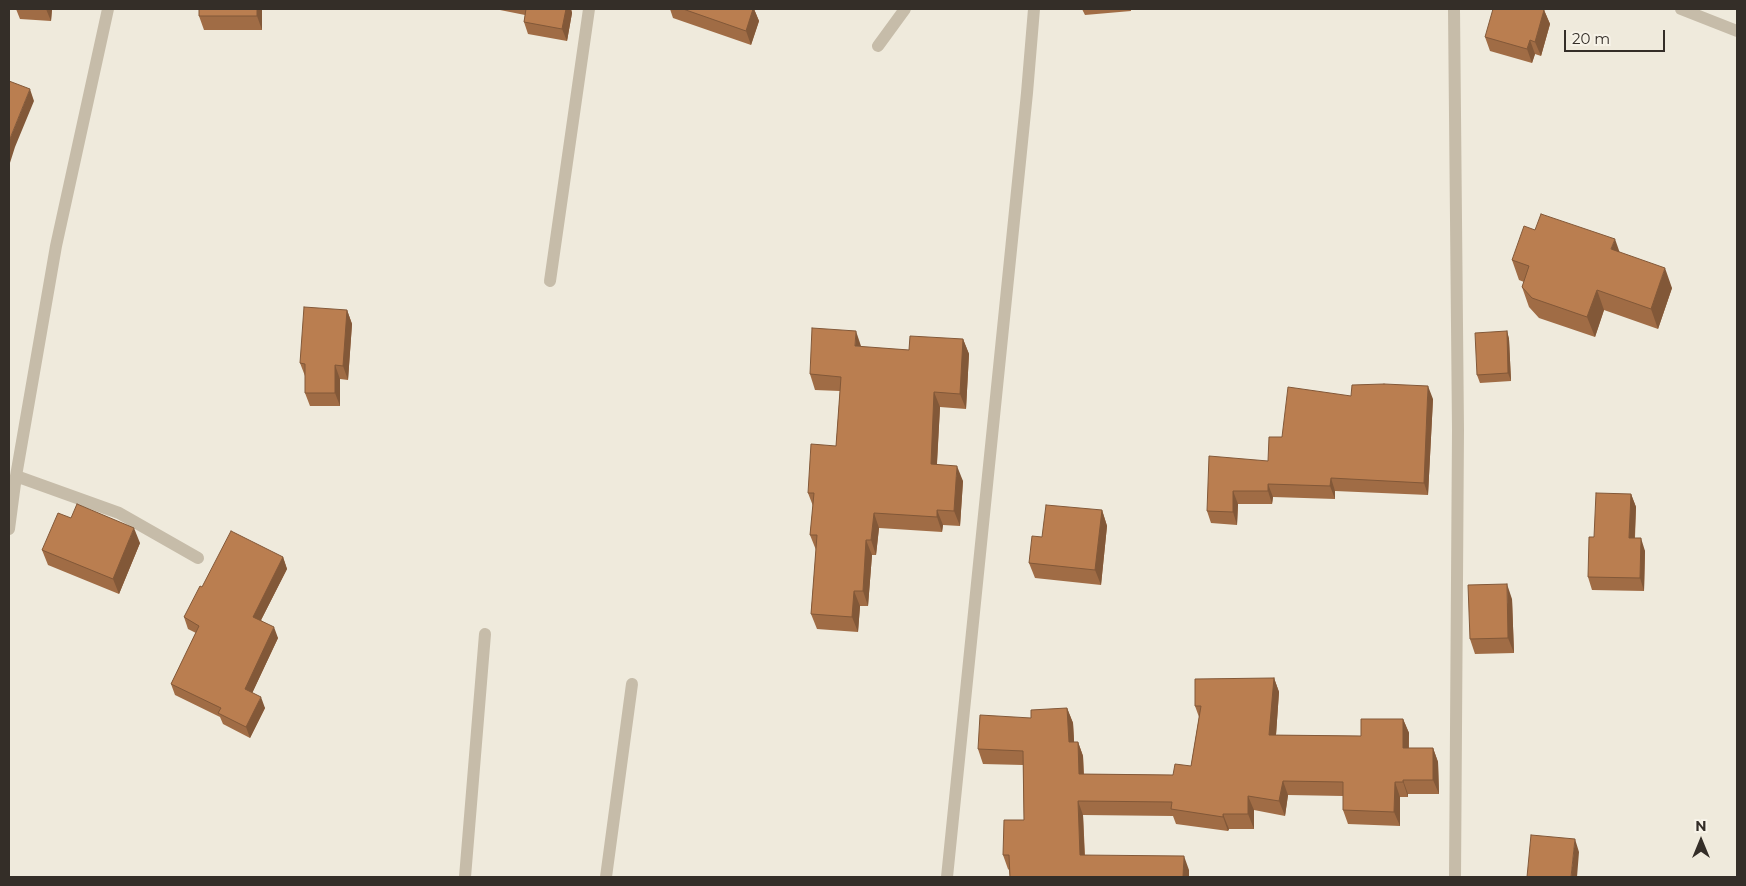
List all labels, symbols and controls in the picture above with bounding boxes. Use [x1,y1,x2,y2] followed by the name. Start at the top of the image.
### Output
[1566,20,1667,52] scale bar
[1572,29,1610,48] text: 20 m
[1676,816,1726,866] north arrow
[1695,817,1707,835] text: N

